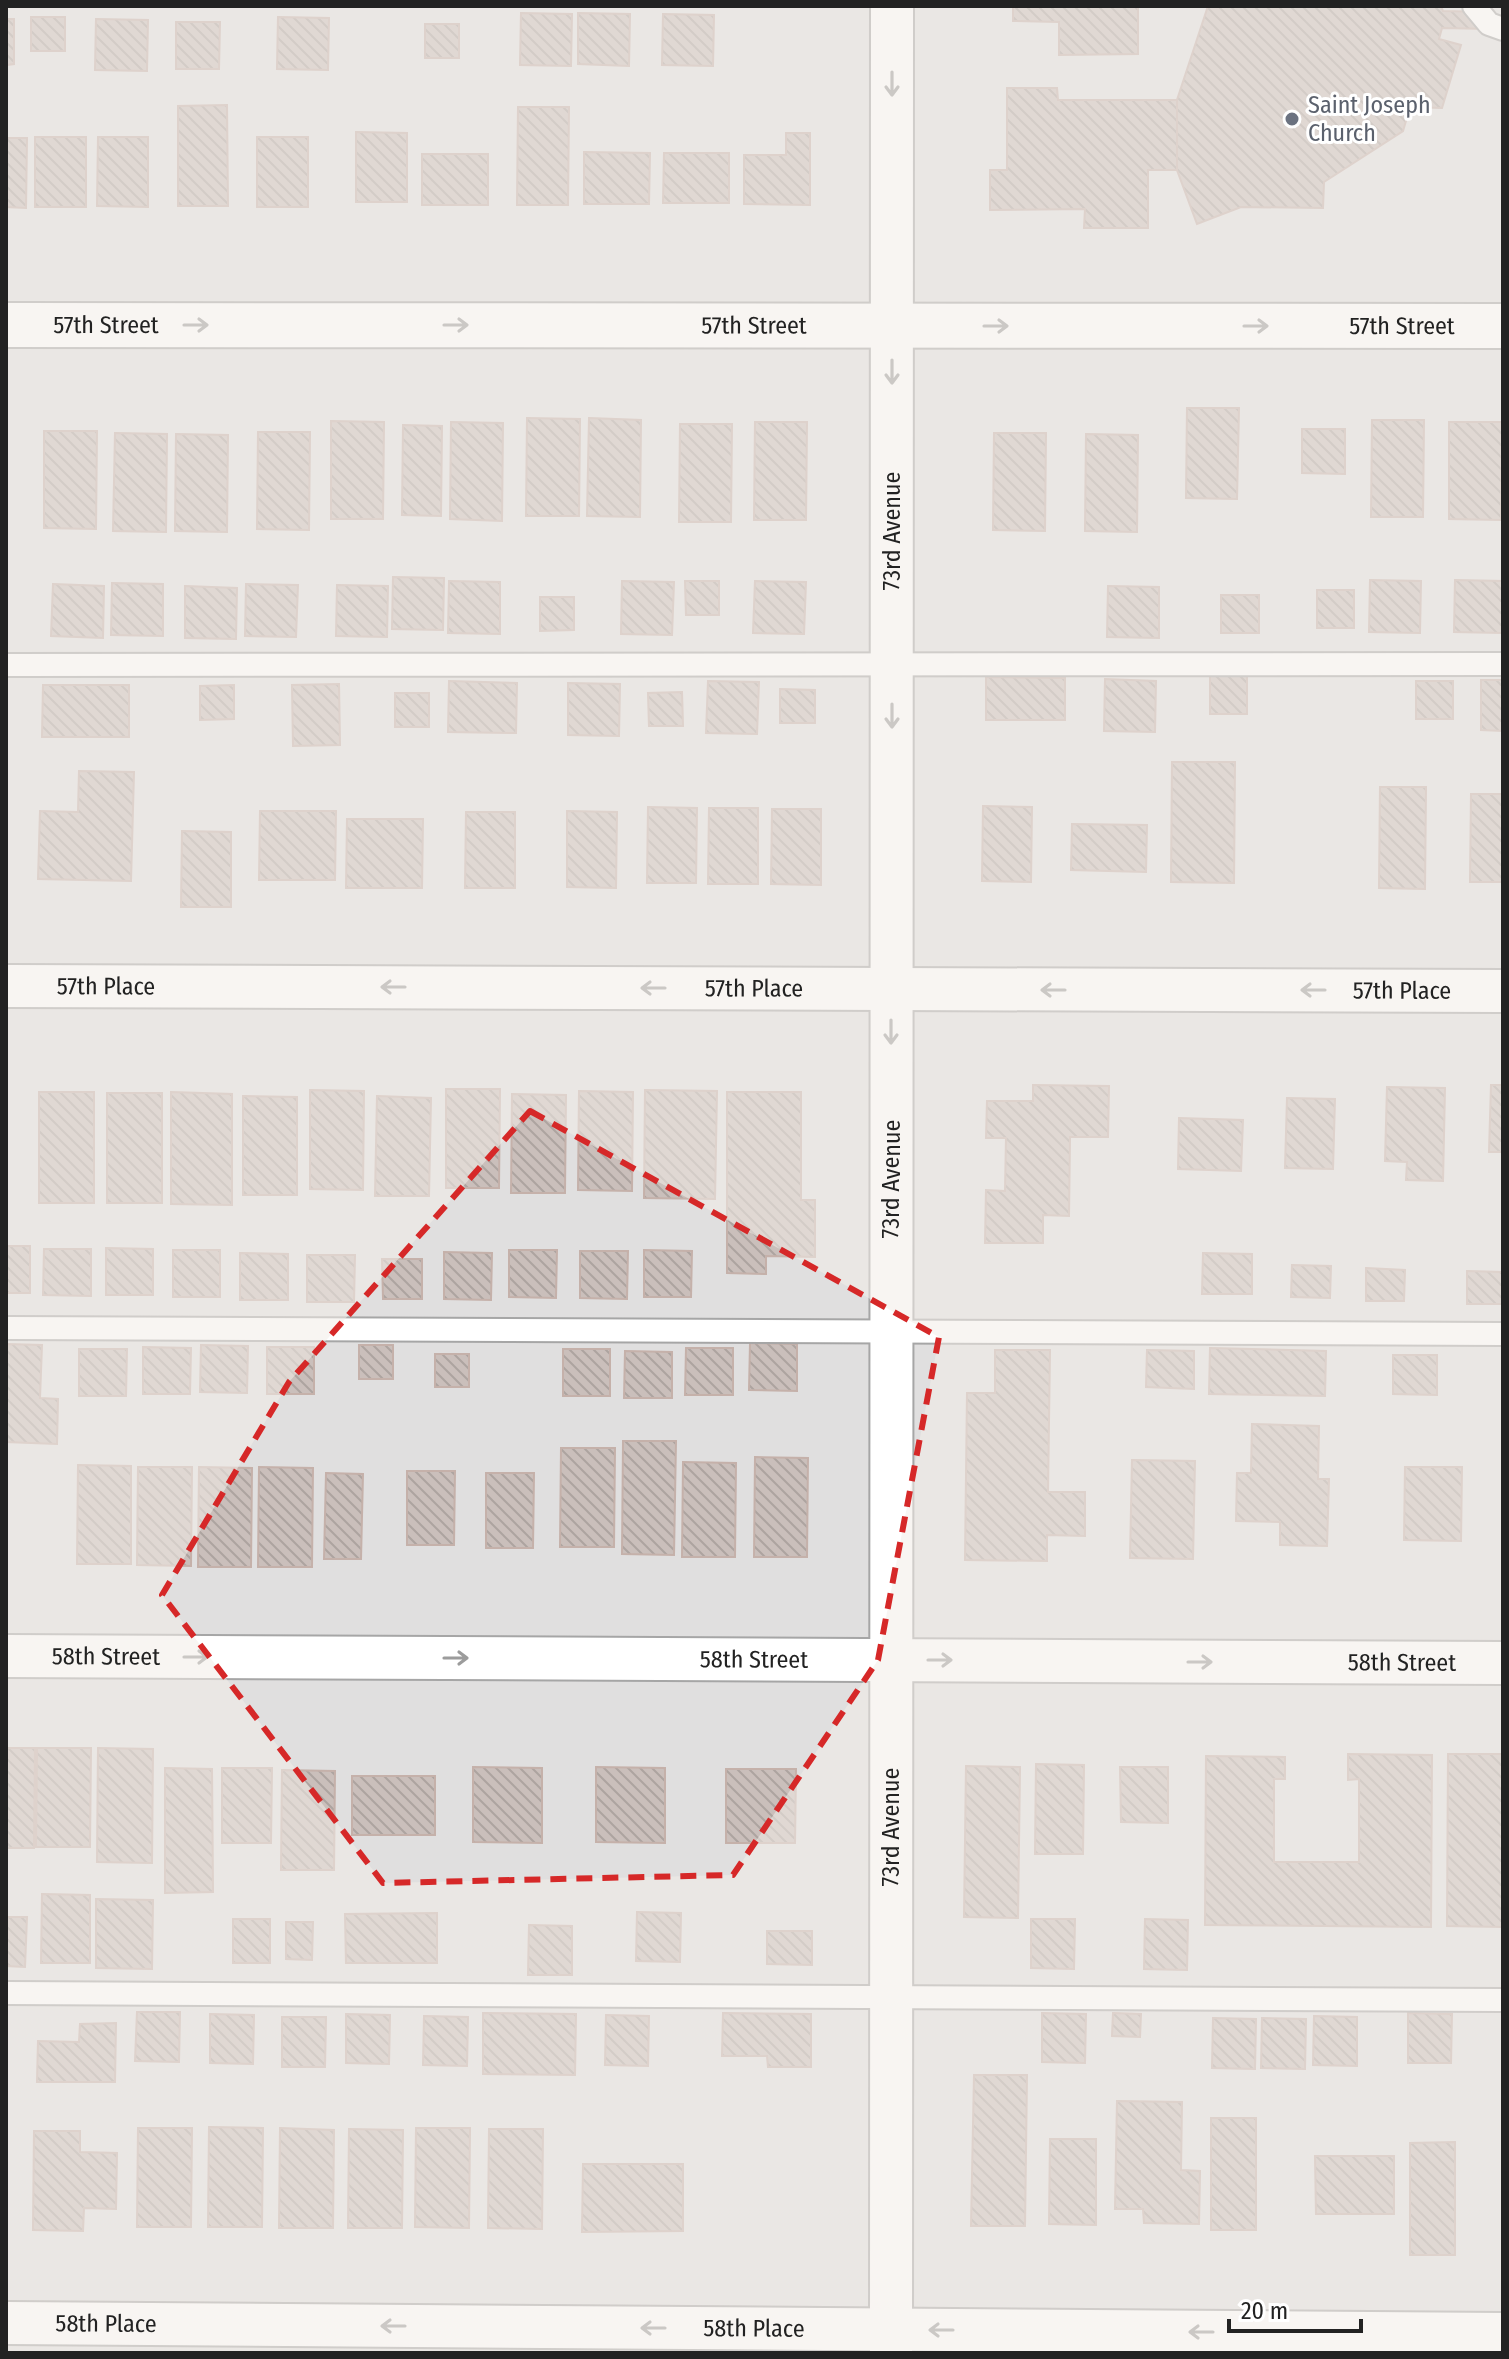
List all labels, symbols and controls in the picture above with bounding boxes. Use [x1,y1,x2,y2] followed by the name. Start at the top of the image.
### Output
[884,70,900,97] one-way arrow
[1308,91,1431,147] place label: Saint Joseph Church
[1283,110,1301,128] marker: Saint Joseph Church
[53,311,159,339] street label: 57th Street
[701,311,807,340] street label: 57th Street
[1349,312,1455,340] street label: 57th Street
[182,317,209,333] one-way arrow
[442,317,469,333] one-way arrow
[982,318,1009,334] one-way arrow
[1242,318,1269,334] one-way arrow
[884,358,900,385] one-way arrow
[878,472,906,590] street label: 73rd Avenue
[884,702,900,729] one-way arrow
[57,972,155,1000] street label: 57th Place
[705,974,803,1003] street label: 57th Place
[1353,976,1451,1005] street label: 57th Place
[380,979,407,995] one-way arrow
[640,980,667,996] one-way arrow
[1040,982,1067,998] one-way arrow
[1300,983,1327,998] one-way arrow
[883,1018,899,1045] one-way arrow
[877,1120,906,1238] street label: 73rd Avenue
[52,1642,160,1671] street label: 58th Street
[700,1645,808,1674] street label: 58th Street
[1348,1648,1456,1677] street label: 58th Street
[182,1649,209,1665] one-way arrow
[442,1650,469,1666] one-way arrow
[926,1653,953,1668] one-way arrow
[1186,1654,1213,1670] one-way arrow
[877,1768,905,1886] street label: 73rd Avenue
[1229,2283,1361,2333] scale bar
[1241,2297,1288,2325] text: 20 m
[55,2309,157,2338] street label: 58th Place
[703,2314,805,2343] street label: 58th Place
[380,2318,407,2334] one-way arrow
[640,2320,667,2336] one-way arrow
[928,2322,955,2337] one-way arrow
[1188,2324,1215,2339] one-way arrow

